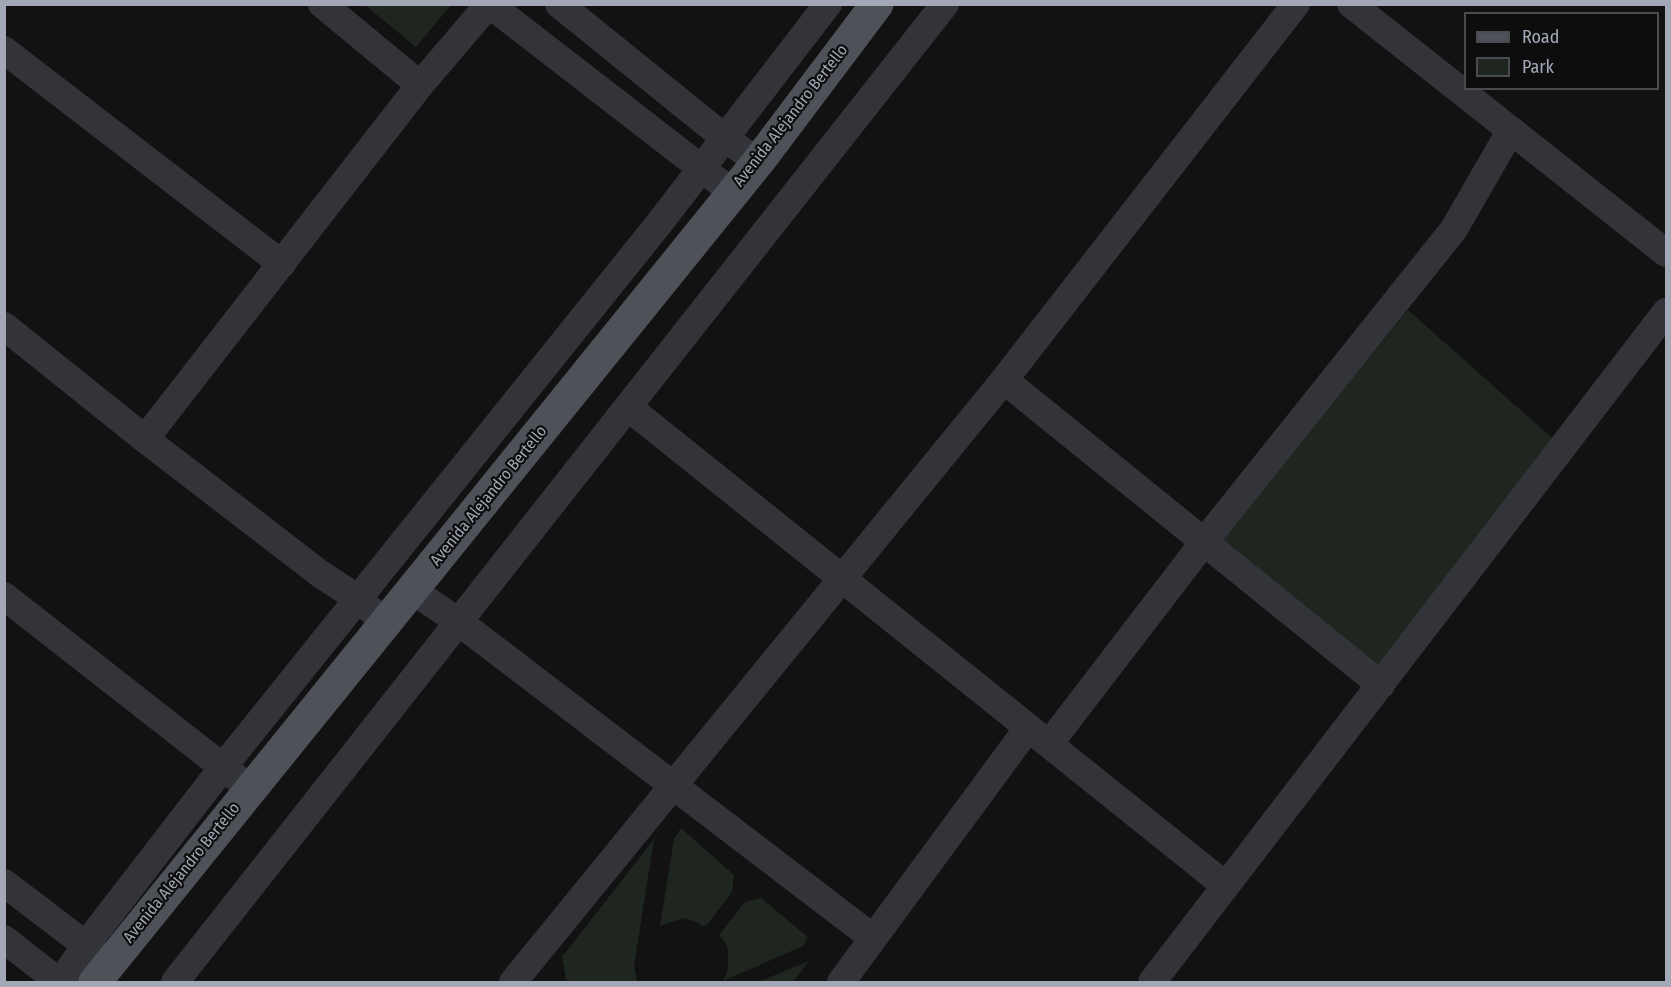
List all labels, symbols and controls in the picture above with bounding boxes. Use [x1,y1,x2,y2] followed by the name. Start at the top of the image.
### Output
[1464,12,1659,90] legend
[1522,26,1559,48] text: Road
[730,41,852,191] street label: Avenida Alejandro Bertello
[1522,56,1554,78] text: Park
[427,422,551,570] street label: Avenida Alejandro Bertello
[120,799,244,947] street label: Avenida Alejandro Bertello

